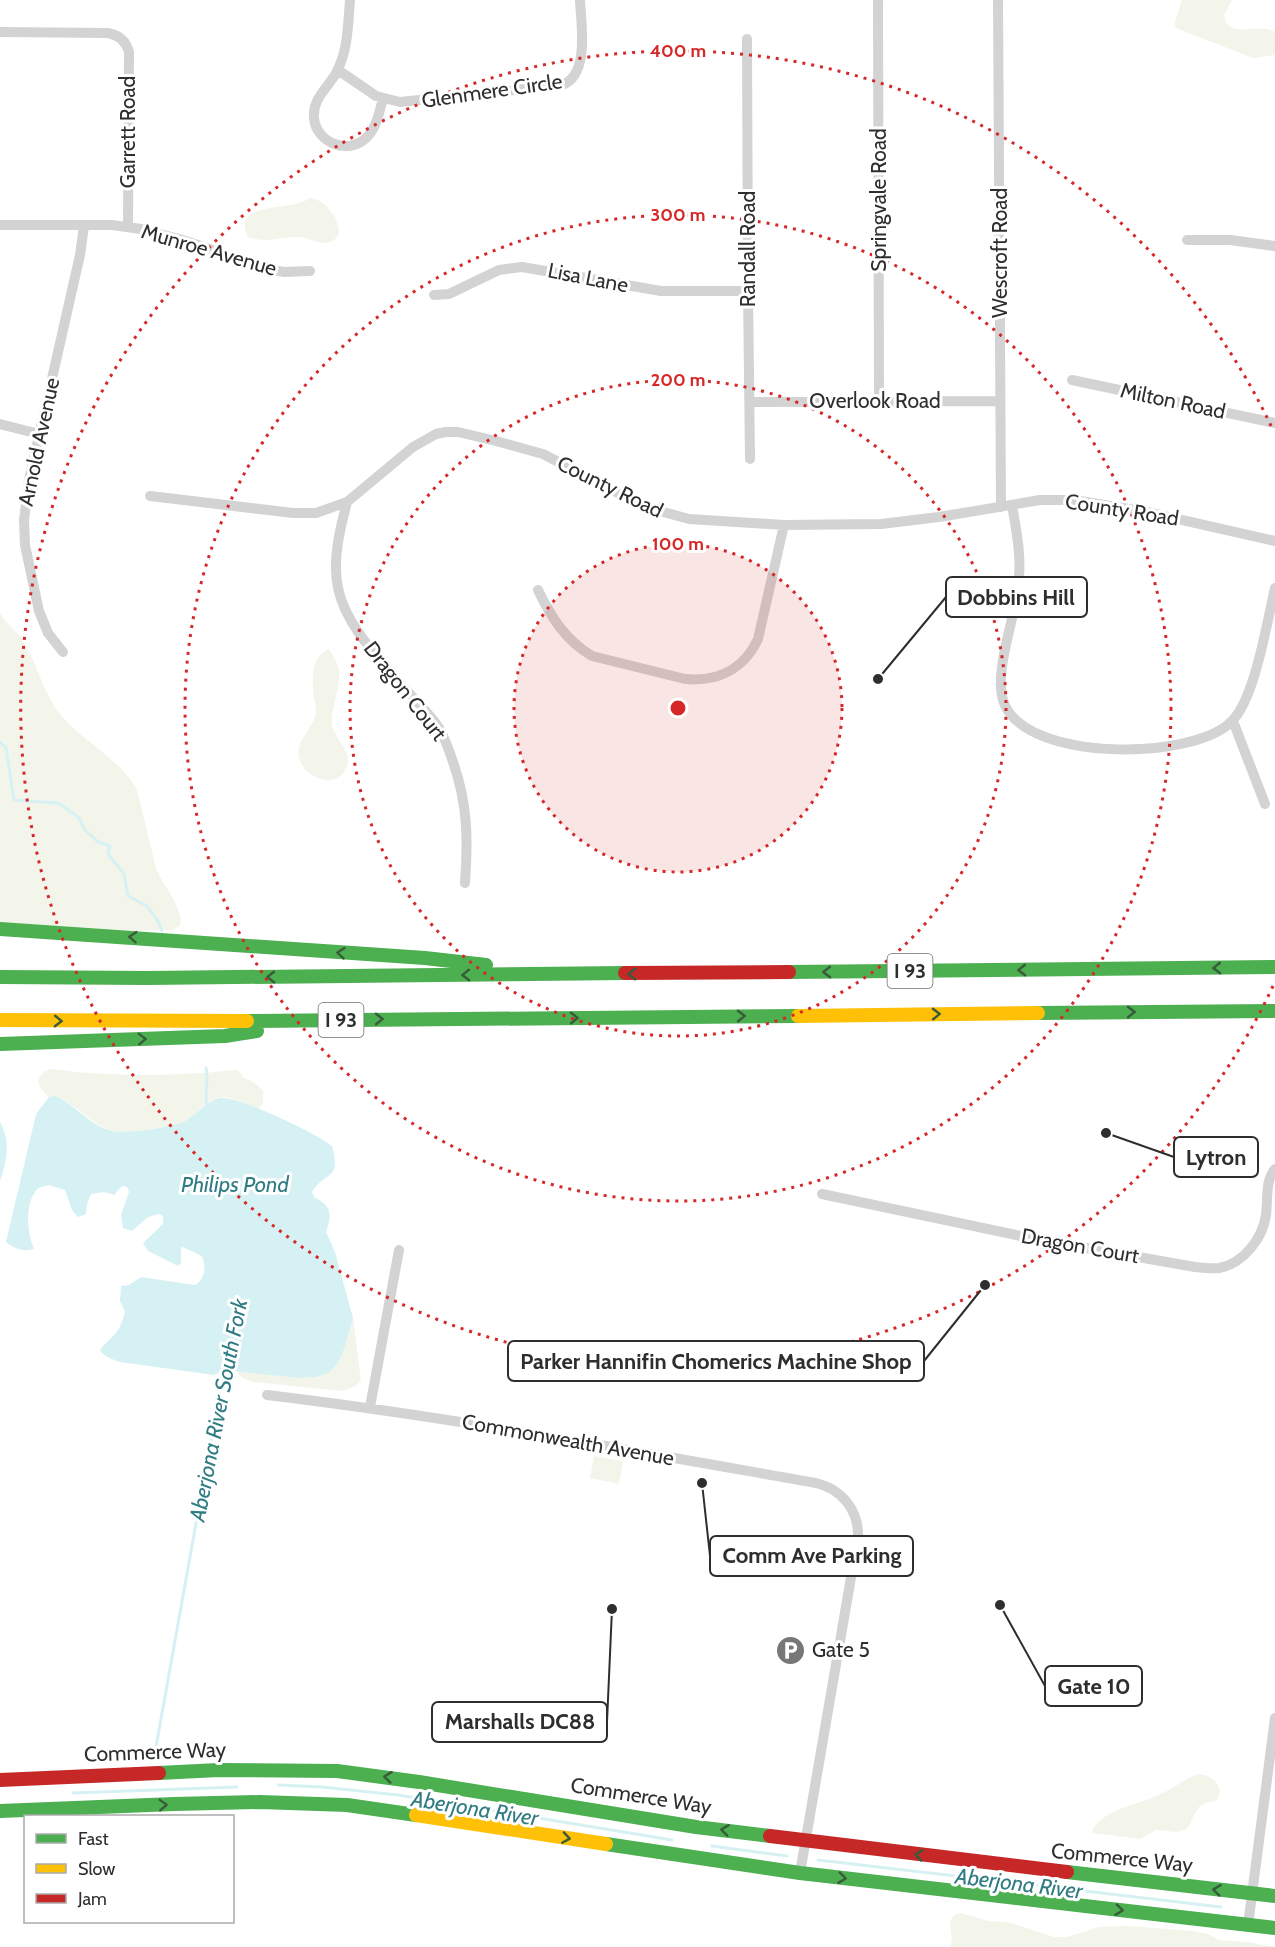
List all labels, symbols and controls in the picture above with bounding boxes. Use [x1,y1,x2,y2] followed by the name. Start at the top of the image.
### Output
[650,40,706,62] text: 400 m
[420,68,564,113] street label: Glenmere Circle
[115,76,140,188] street label: Garrett Road
[866,128,891,272] street label: Springvale Road
[987,188,1012,318] street label: Wescroft Road
[735,191,760,307] street label: Randall Road
[651,204,705,226] text: 300 m
[139,218,280,281] street label: Munroe Avenue
[546,257,631,298] street label: Lisa Lane
[651,369,705,391] text: 200 m
[13,375,64,508] street label: Arnold Avenue
[1118,377,1228,424] street label: Milton Road
[809,388,941,413] street label: Overlook Road
[553,450,667,523] street label: County Road
[1063,488,1181,531] street label: County Road
[652,533,704,555] text: 100 m
[946,577,1087,617] callout: Dobbins Hill
[957,584,1075,611] text: Dobbins Hill
[359,636,452,745] street label: Dragon Court
[668,698,688,718] centre of rings
[128,931,137,944] one-way arrow
[337,947,346,960] one-way arrow
[888,954,932,988] road number: I 93
[1212,961,1221,974] one-way arrow
[1017,963,1026,976] one-way arrow
[822,965,831,978] one-way arrow
[627,968,636,980] one-way arrow
[461,969,470,981] one-way arrow
[266,971,275,983] one-way arrow
[318,1003,364,1037] road number: I 93
[1126,1006,1135,1018] one-way arrow
[931,1008,940,1020] one-way arrow
[736,1010,745,1022] one-way arrow
[570,1012,579,1024] one-way arrow
[375,1013,384,1025] one-way arrow
[54,1015,63,1028] one-way arrow
[138,1033,147,1045] one-way arrow
[1174,1137,1258,1177] callout: Lytron
[1186,1144,1246,1171] text: Lytron
[181,1171,289,1198] water label: Philips Pond
[1019,1223,1141,1268] street label: Dragon Court
[183,1296,253,1525] water label: Aberjona River South Fork
[508,1341,924,1381] callout: Parker Hannifin Chomerics Machine Shop
[520,1348,912,1375] text: Parker Hannifin Chomerics Machine Shop
[460,1409,676,1471] street label: Commonwealth Avenue
[710,1536,913,1576] callout: Comm Ave Parking
[722,1542,902,1569] text: Comm Ave Parking
[775,1634,807,1666] parking icon: Gate 5
[812,1637,870,1662] place label: Gate 5
[1045,1666,1142,1706] callout: Gate 10
[1058,1673,1130,1700] text: Gate 10
[432,1702,607,1742] callout: Marshalls DC88
[445,1708,595,1735] text: Marshalls DC88
[83,1737,227,1766] street label: Commerce Way
[383,1771,392,1784] one-way arrow
[569,1772,714,1819] street label: Commerce Way
[409,1785,541,1832] water label: Aberjona River
[159,1798,168,1811] one-way arrow
[24,1815,234,1923] legend
[721,1825,730,1837] one-way arrow
[78,1828,109,1850] text: Fast
[561,1831,570,1843] one-way arrow
[1050,1838,1195,1877] street label: Commerce Way
[914,1850,923,1862] one-way arrow
[78,1858,115,1880] text: Slow
[953,1862,1085,1905] water label: Aberjona River
[837,1871,846,1884] one-way arrow
[1212,1884,1221,1897] one-way arrow
[77,1888,107,1910] text: Jam
[1114,1904,1124,1916] one-way arrow

